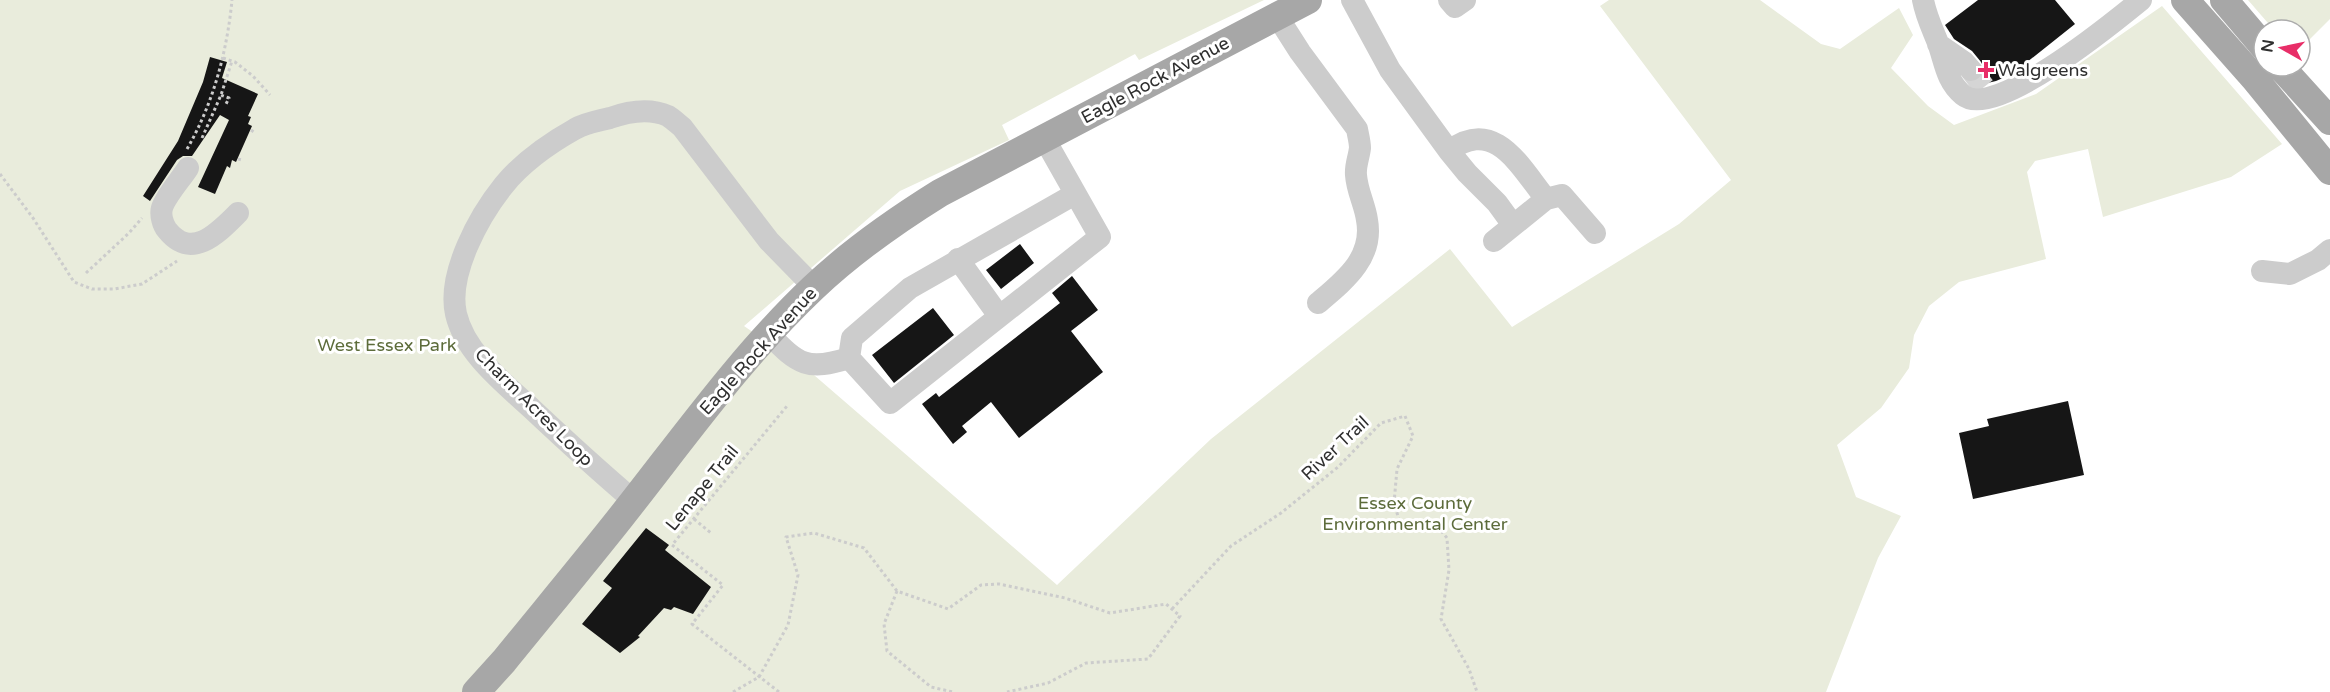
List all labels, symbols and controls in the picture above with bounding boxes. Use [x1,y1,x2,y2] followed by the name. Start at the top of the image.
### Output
[2252,18,2312,78] north arrow
[1077,32,1233,128] street label: Eagle Rock Avenue
[2257,38,2279,54] text: N
[1998,59,2088,81] place label: Walgreens
[1979,63,1993,77] marker: Walgreens
[695,283,821,419] street label: Eagle Rock Avenue
[317,334,457,356] park label: West Essex Park
[470,343,598,471] street label: Charm Acres Loop
[1297,411,1373,485] street label: River Trail
[661,441,743,535] street label: Lenape Trail
[1322,492,1508,535] park label: Essex County Environmental Center

